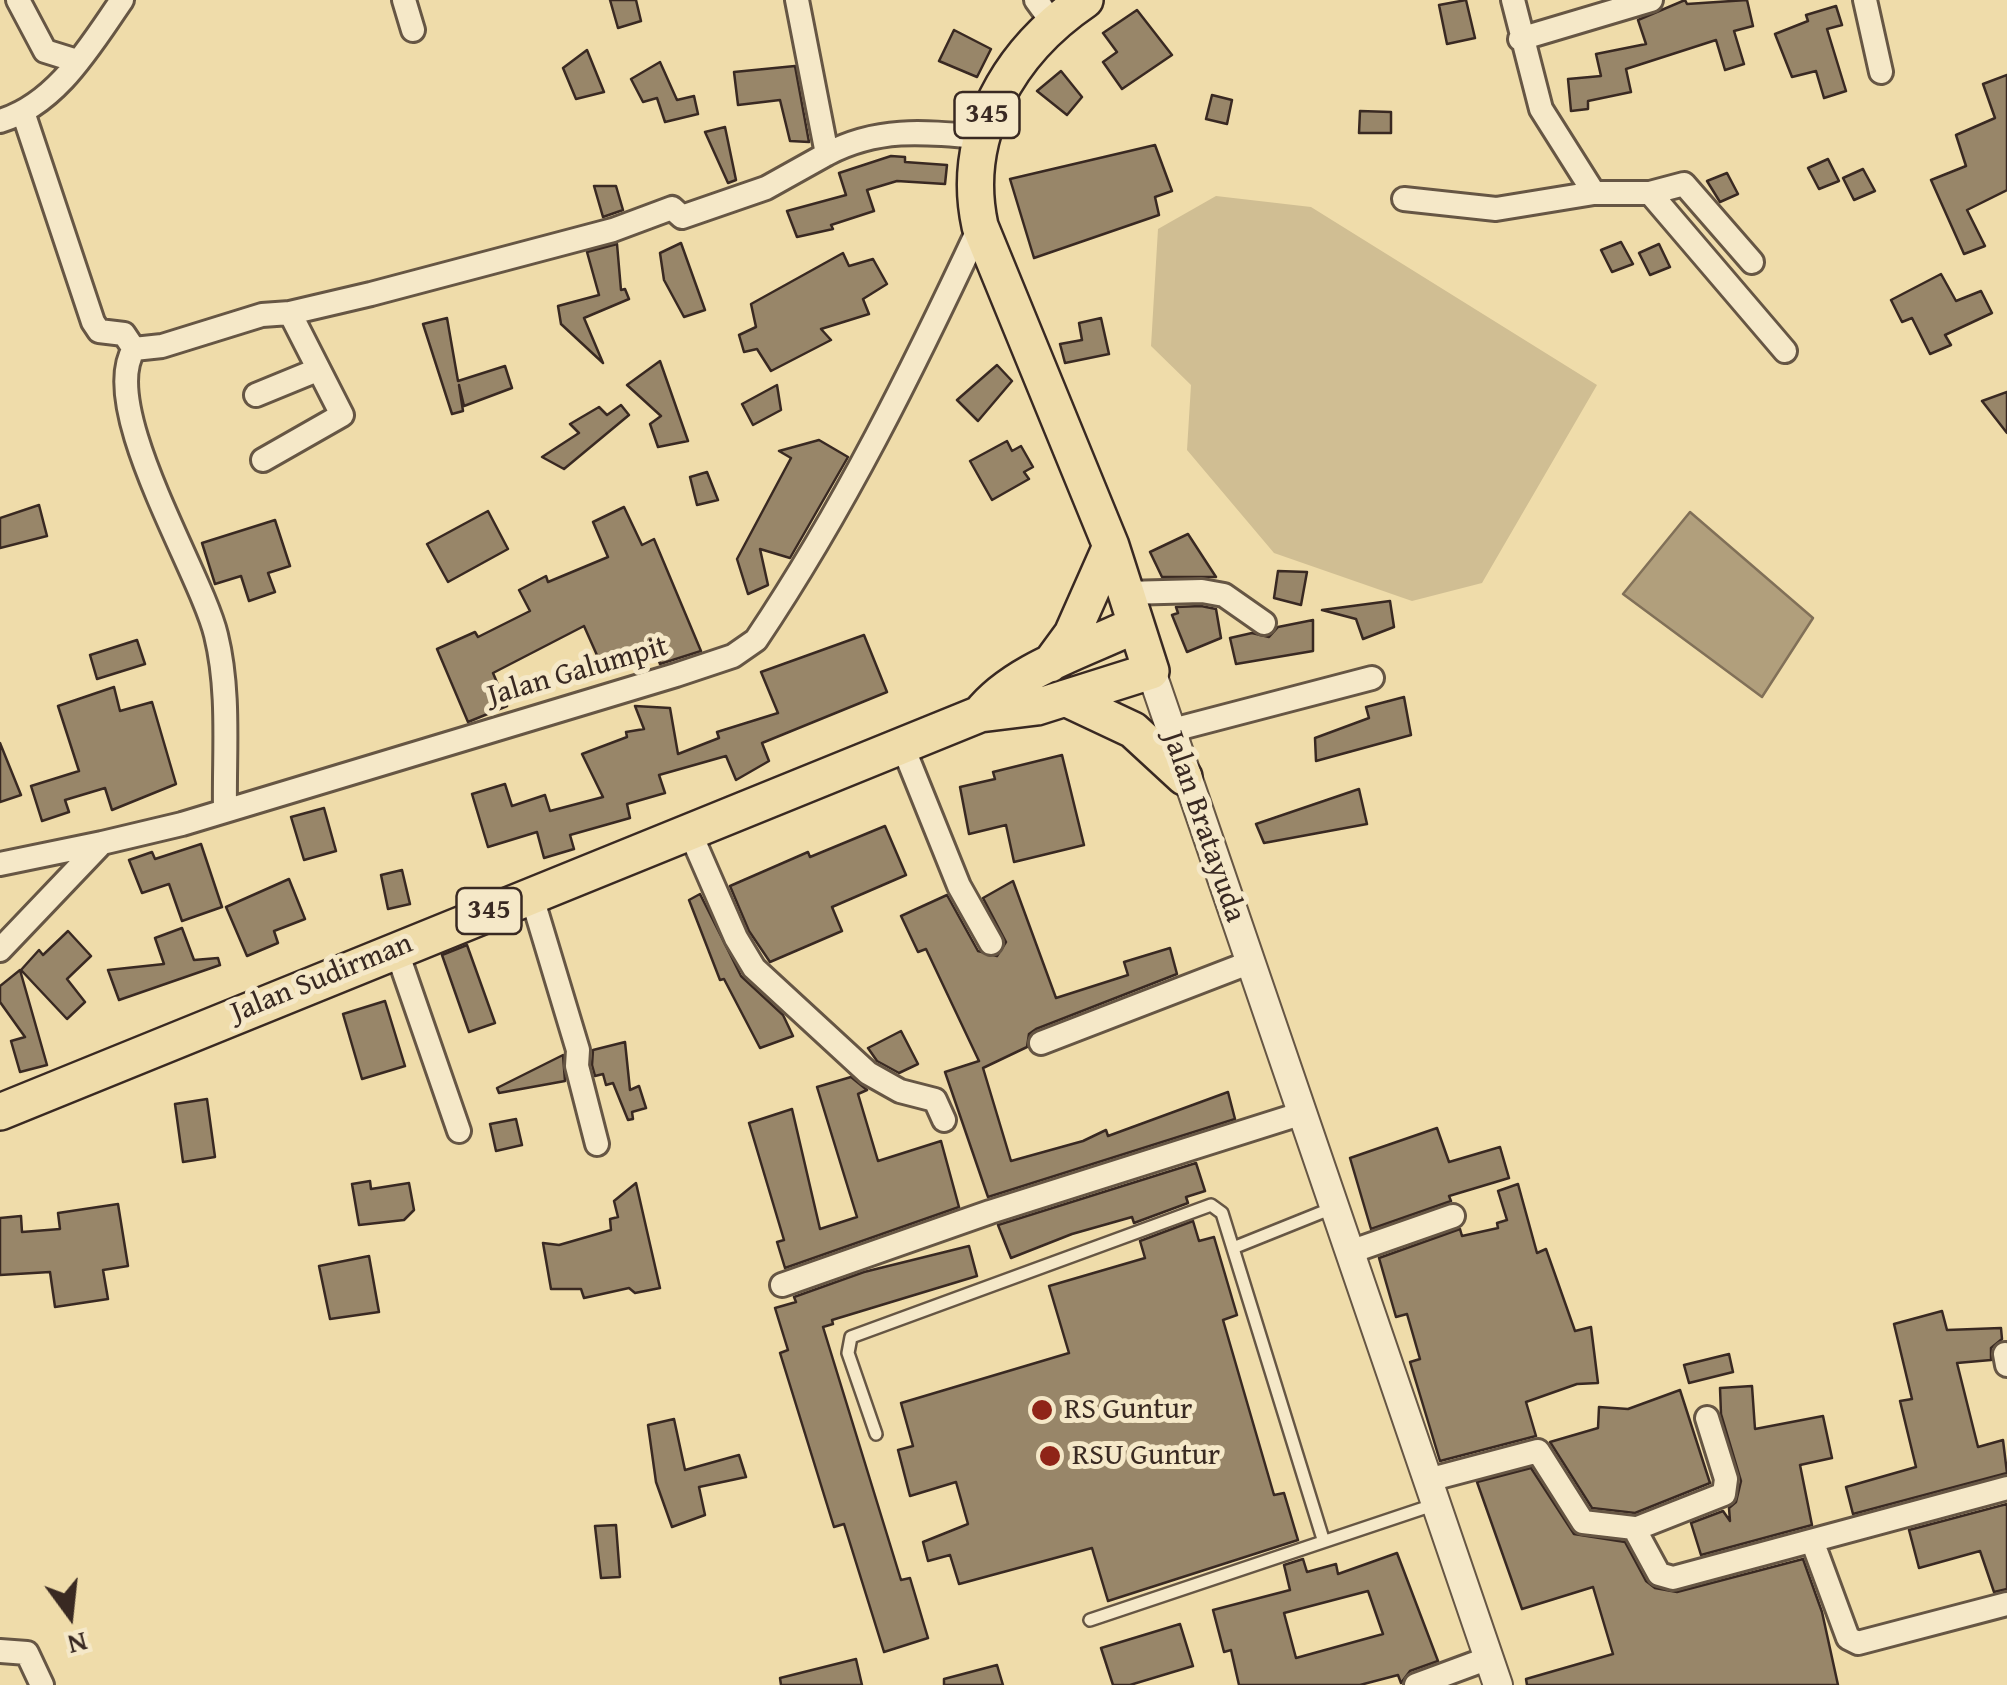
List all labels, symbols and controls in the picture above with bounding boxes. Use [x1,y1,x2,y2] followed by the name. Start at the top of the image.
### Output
[954,92,1020,138] road number: 345
[484,629,672,715] street label: Jalan Galumpit
[1154,727,1252,927] street label: Jalan Bratayuda
[456,888,522,934] road number: 345
[226,926,418,1032] street label: Jalan Sudirman
[1064,1392,1192,1428] place label: RS Guntur
[1029,1397,1055,1423] marker: RS Guntur
[1072,1438,1220,1474] place label: RSU Guntur
[1037,1443,1063,1469] marker: RSU Guntur
[20,1565,120,1665] north arrow
[64,1622,92,1667] text: N

